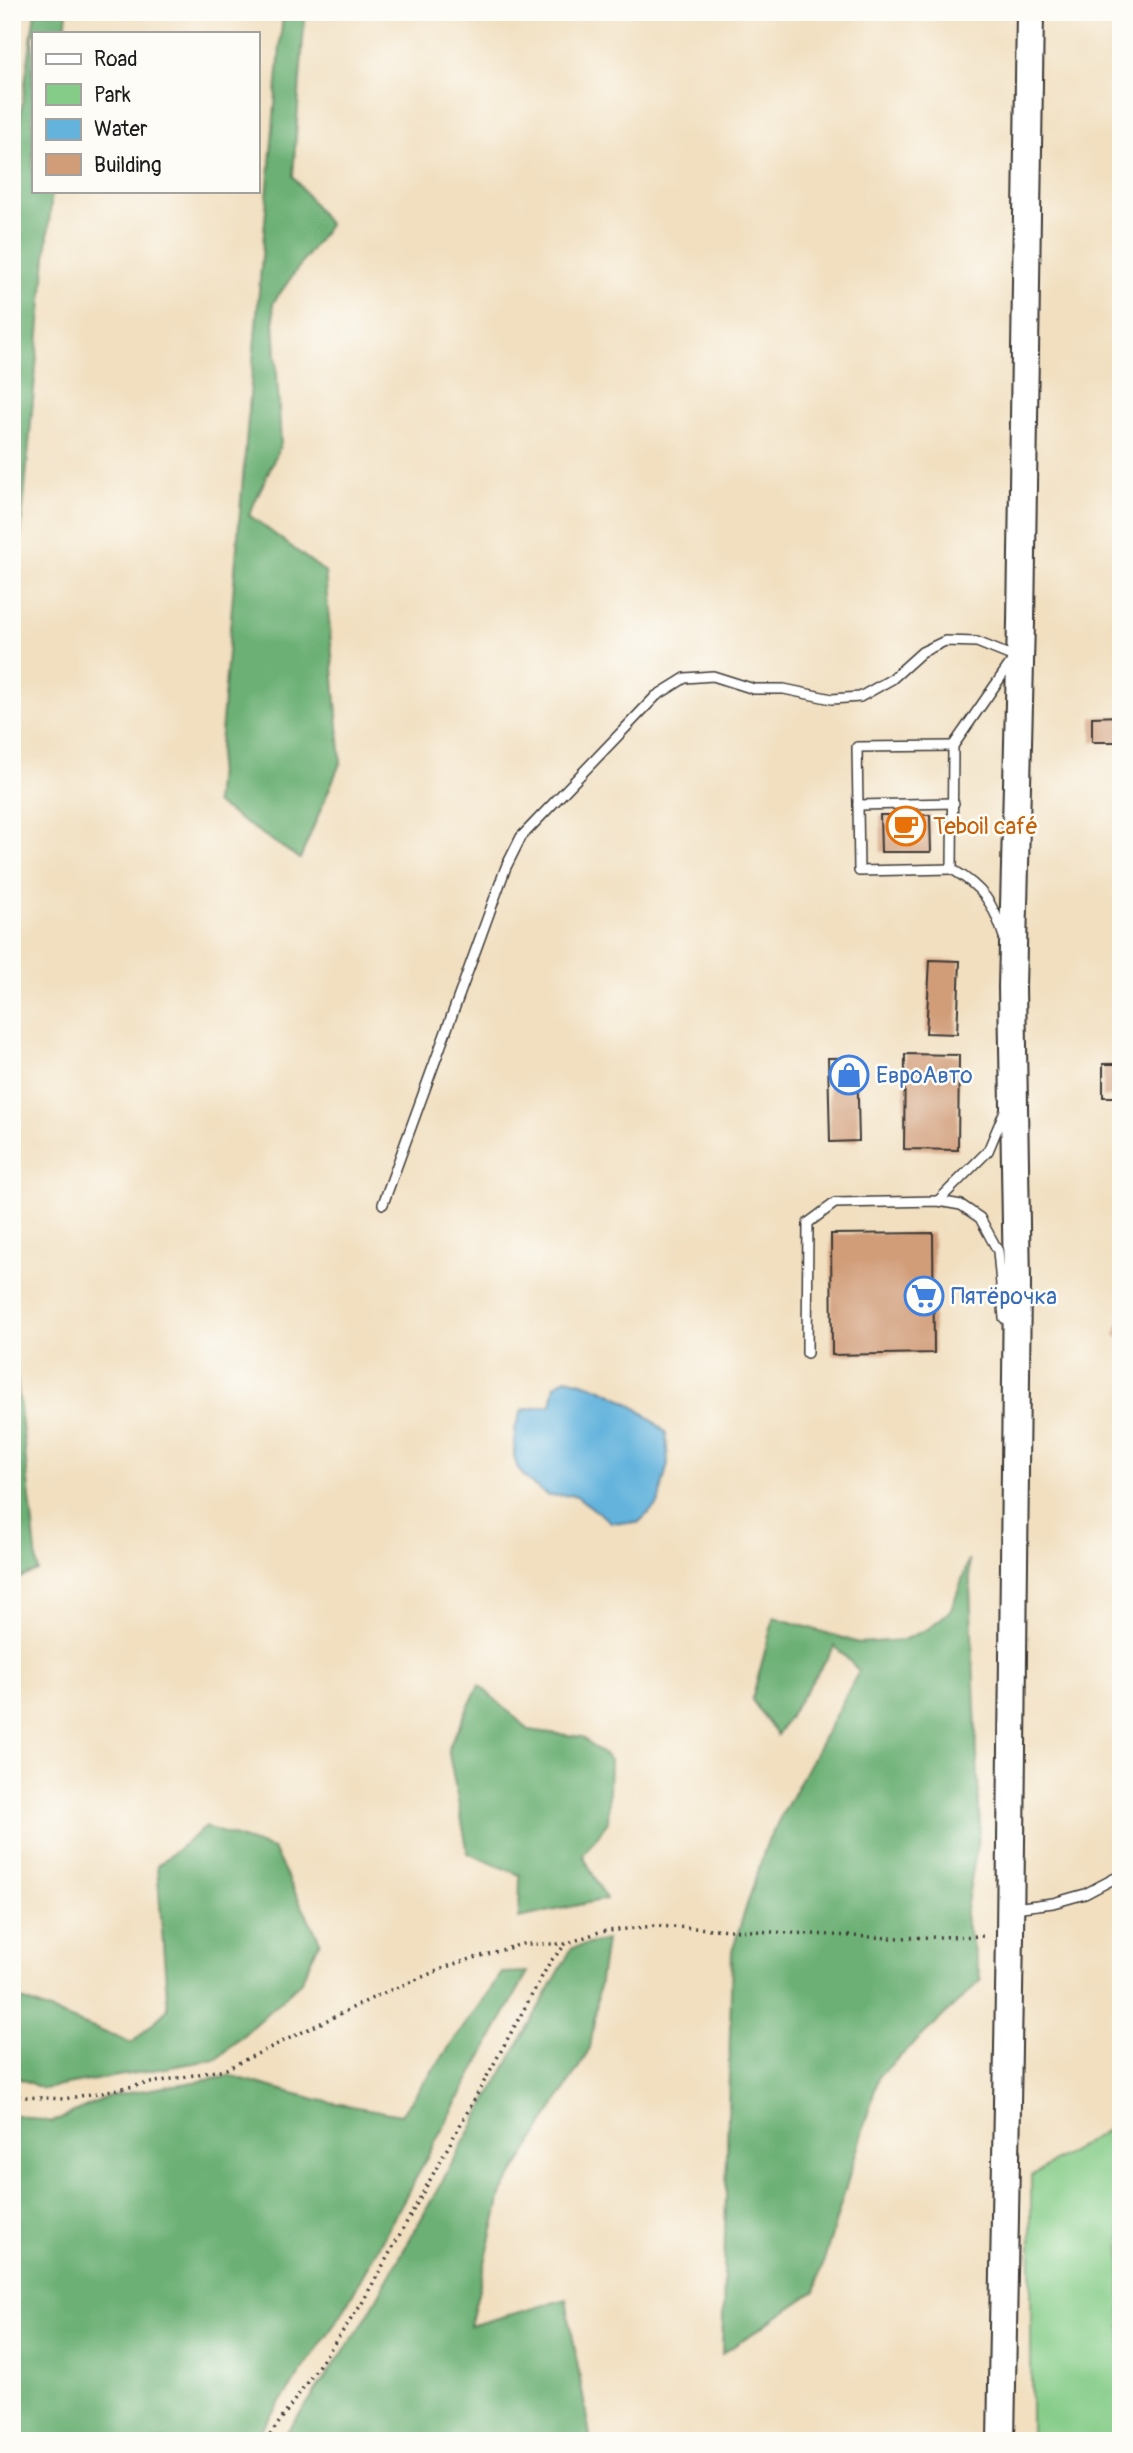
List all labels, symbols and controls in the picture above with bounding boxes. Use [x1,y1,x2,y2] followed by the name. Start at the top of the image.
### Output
[32,32,259,192] legend
[94,46,138,73] text: Road
[94,82,131,109] text: Park
[94,116,148,143] text: Water
[94,152,161,179] text: Building
[885,805,927,847] cafe icon: Teboil café
[933,812,1038,841] place label: Teboil café
[828,1054,870,1096] shop icon: ЕвроАвто
[876,1061,973,1090] place label: ЕвроАвто
[903,1275,945,1317] supermarket icon: Пятёрочка
[951,1282,1057,1311] place label: Пятёрочка

